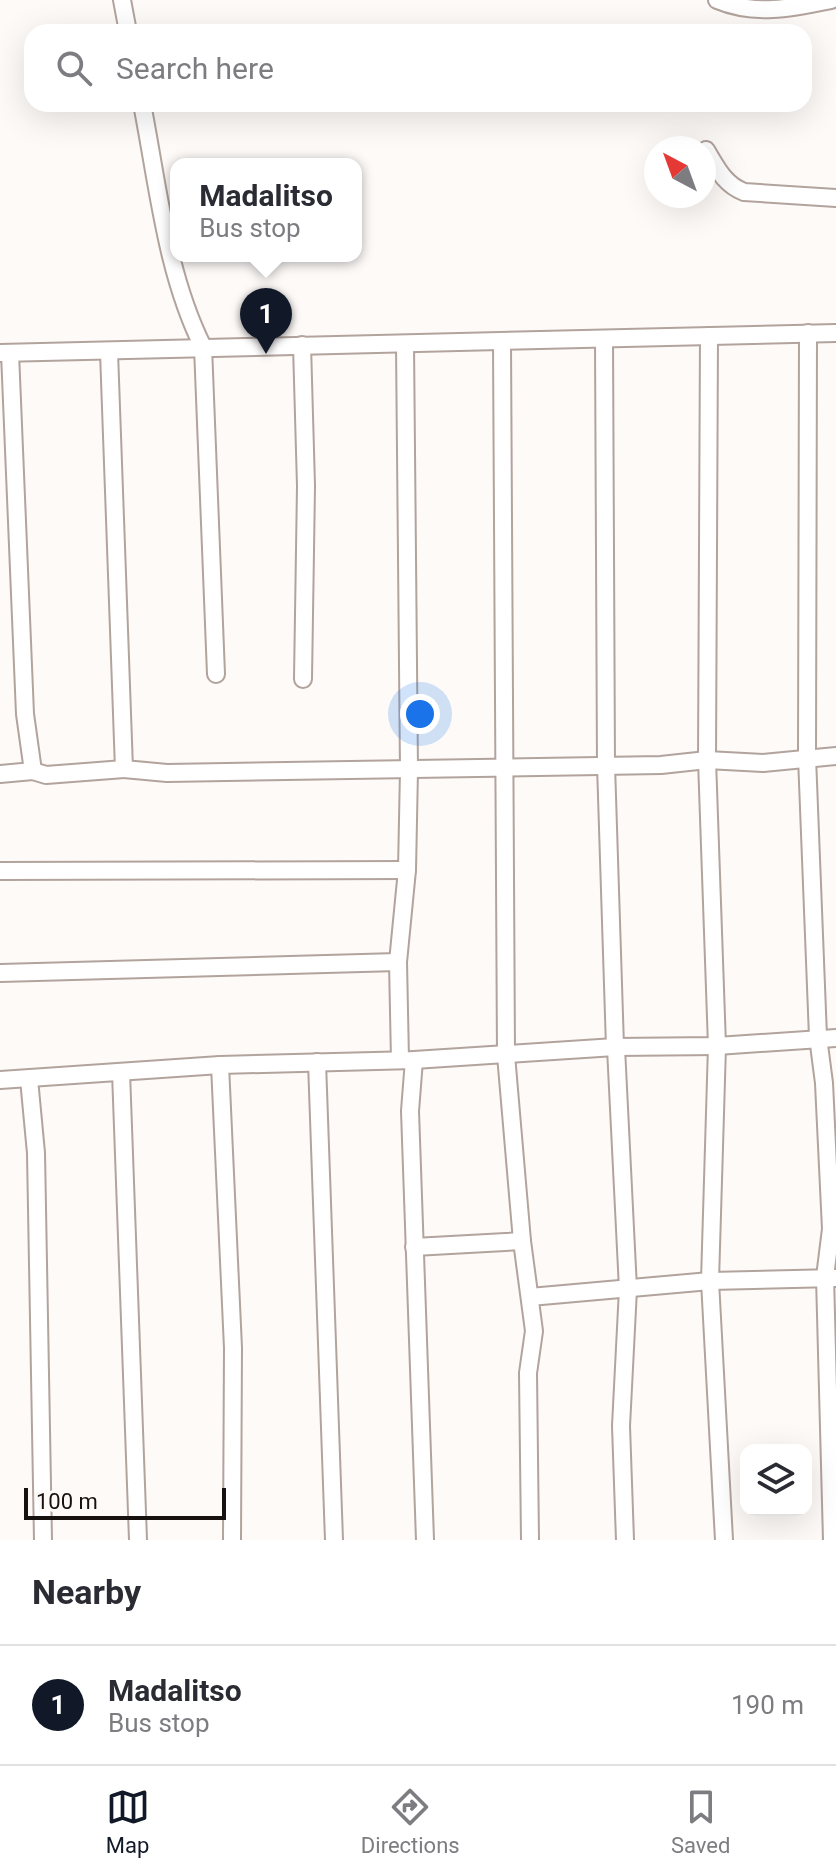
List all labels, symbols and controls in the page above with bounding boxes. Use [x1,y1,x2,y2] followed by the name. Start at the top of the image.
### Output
[24,24,812,112] search box
[52,46,96,90] icon: search
[116,51,274,86] text: Search here
[644,136,716,208] north arrow
[170,158,362,262] popup
[199,178,333,213] text: Madalitso
[199,213,301,243] text: Bus stop
[240,288,292,354] pin: 1
[400,694,440,734] your location
[740,1444,812,1516] map controls
[740,1444,812,1516] button: layers
[24,1484,226,1520] scale bar
[36,1489,98,1514] text: 100 m
[32,1572,141,1612] text: Nearby
[108,1673,242,1708] text: Madalitso
[51,1690,65,1720] text: 1
[731,1690,804,1720] text: 190 m
[108,1708,210,1738] text: Bus stop
[106,1785,150,1858] tab: Map
[361,1785,460,1858] tab: Directions
[671,1785,730,1858] tab: Saved

